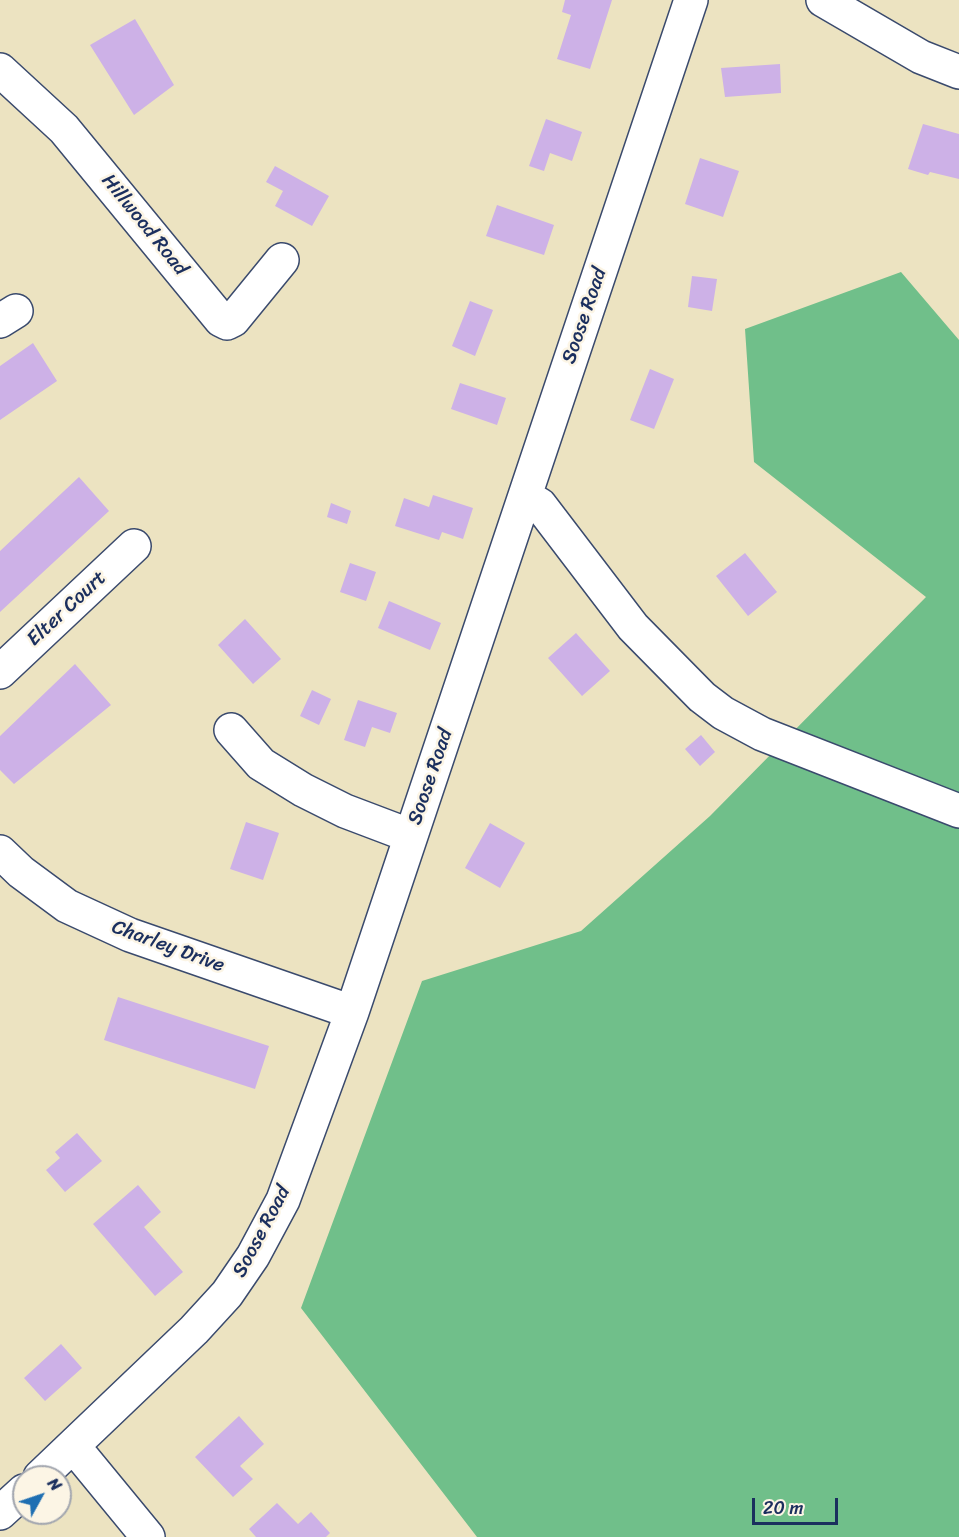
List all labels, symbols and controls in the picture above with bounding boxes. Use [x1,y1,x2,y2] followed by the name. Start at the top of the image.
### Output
[96,169,192,281] street label: Hillwood Road
[557,265,613,367] street label: Soose Road
[22,566,112,652] street label: Elter Court
[403,726,459,828] street label: Soose Road
[108,916,228,978] street label: Charley Drive
[228,1182,296,1282] street label: Soose Road
[12,1465,72,1525] north arrow
[40,1471,69,1498] text: N
[755,1486,840,1524] scale bar
[763,1492,803,1524] text: 20 m

